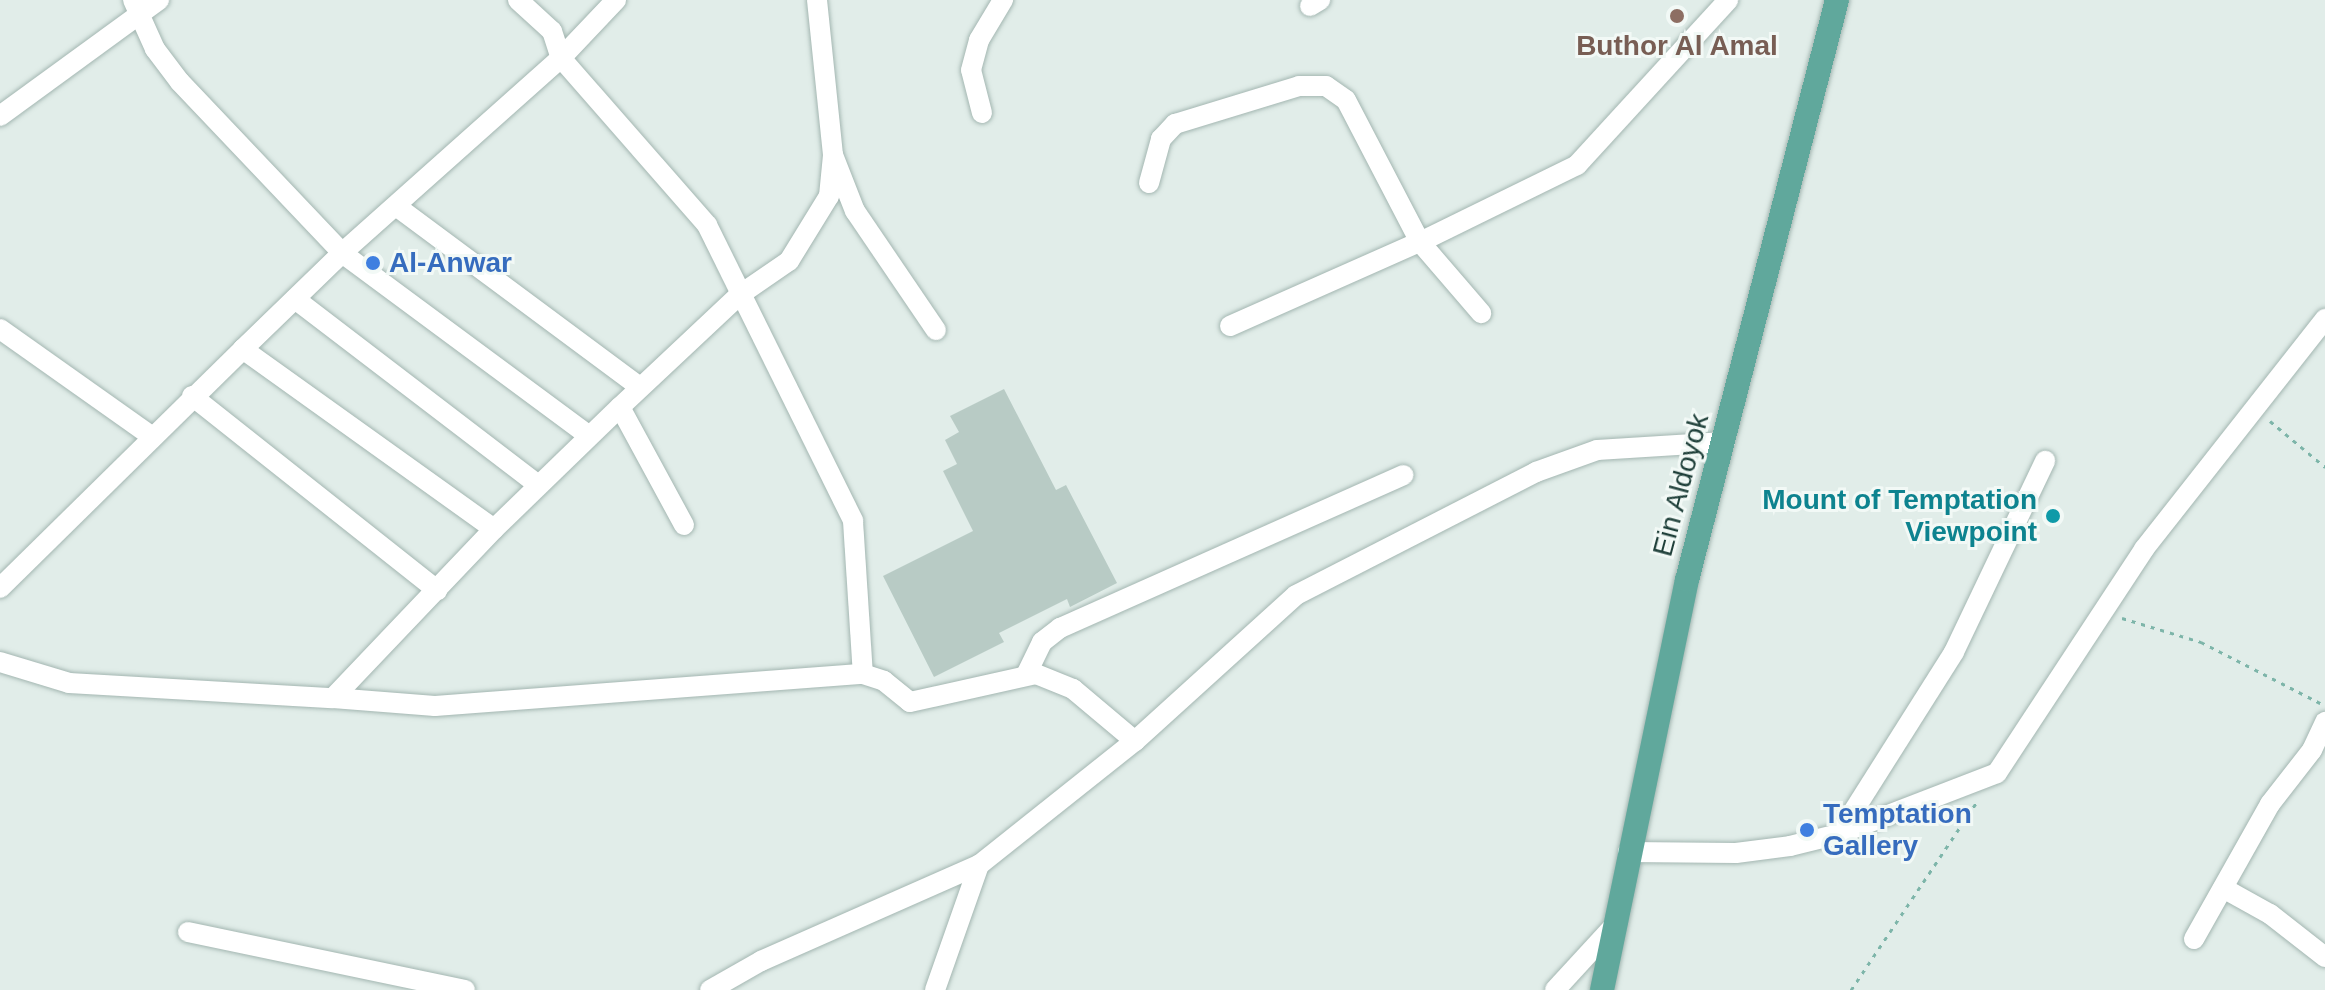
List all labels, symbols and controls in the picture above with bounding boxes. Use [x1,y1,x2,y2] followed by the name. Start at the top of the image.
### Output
[1668,7,1686,25] marker: Buthor Al Amal
[1575,29,1779,63] place label: Buthor Al Amal
[389,246,512,280] place label: Al-Anwar
[364,254,382,272] marker: Al-Anwar
[1646,409,1716,561] street label: Ein Aldoyok
[1762,483,2037,549] place label: Mount of Temptation Viewpoint
[2044,507,2062,525] marker: Mount of Temptation Viewpoint
[1823,797,1972,863] place label: Temptation Gallery
[1798,821,1816,839] marker: Temptation Gallery

